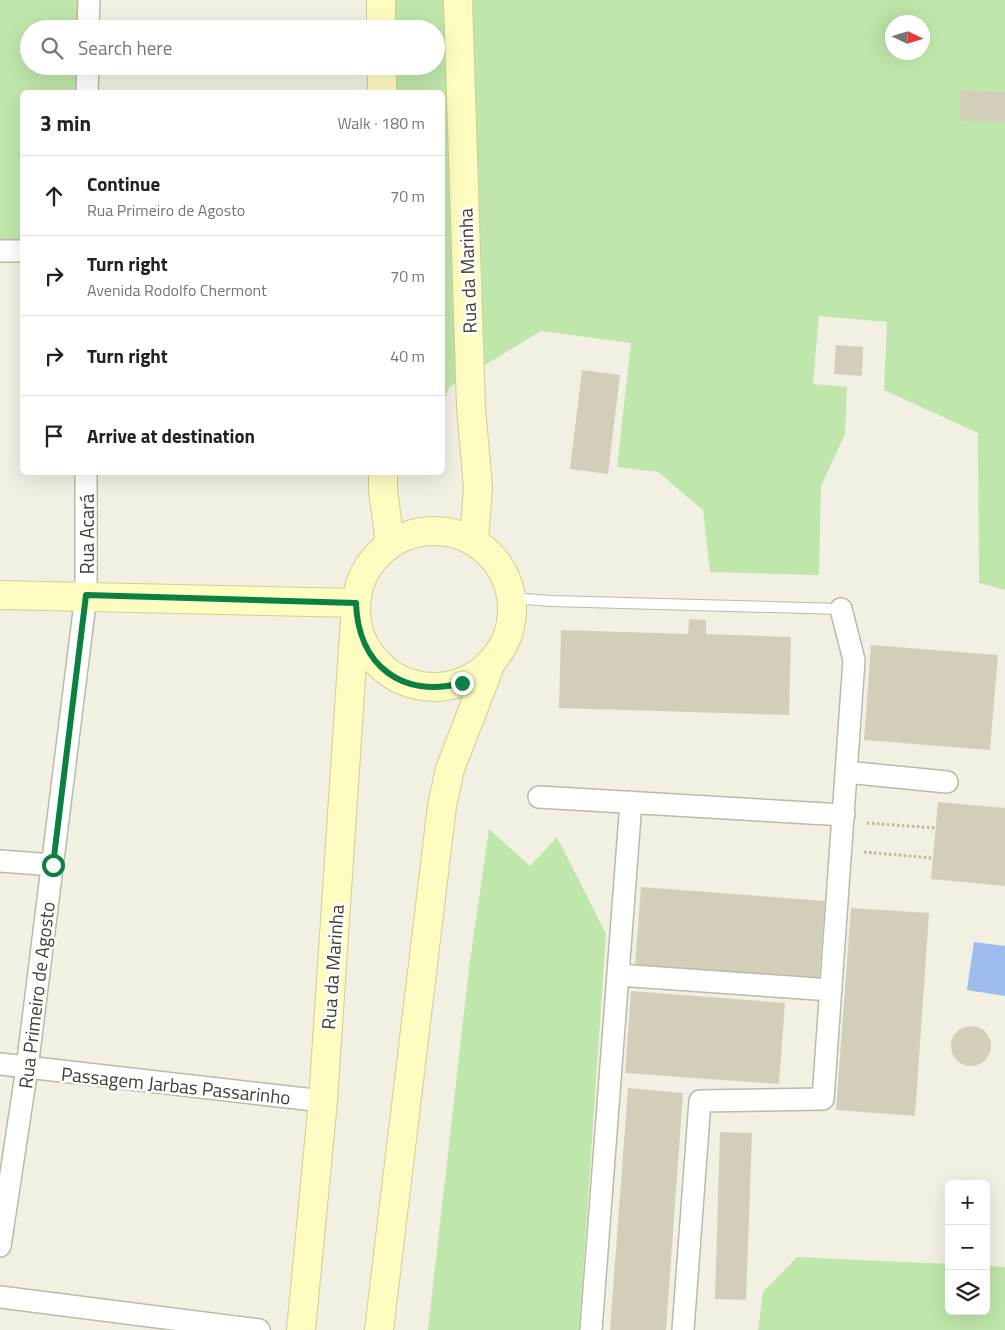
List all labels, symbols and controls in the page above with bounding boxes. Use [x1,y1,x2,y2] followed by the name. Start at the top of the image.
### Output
[885,15,930,60] north arrow
[20,20,445,75] search box
[78,33,172,62] text: Search here
[38,34,66,62] icon: search
[40,107,91,139] text: 3 min
[337,111,425,135] text: Walk · 180 m
[87,169,160,198] text: Continue
[40,182,68,210] icon: ahead
[390,184,425,208] text: 70 m
[87,198,245,222] text: Rua Primeiro de Agosto
[450,207,484,334] street label: Rua da Marinha
[87,249,168,278] text: Turn right
[40,262,68,290] icon: right
[390,264,425,288] text: 70 m
[87,278,267,302] text: Avenida Rodolfo Chermont
[87,341,168,370] text: Turn right
[40,342,68,370] icon: right
[390,344,425,368] text: 40 m
[87,421,255,450] text: Arrive at destination
[40,422,68,450] icon: arrive
[72,493,101,574] street label: Rua Acará
[451,672,474,695] route end
[42,854,65,877] route start
[10,900,62,1090] street label: Rua Primeiro de Agosto
[313,903,351,1031] street label: Rua da Marinha
[60,1059,292,1111] street label: Passagem Jarbas Passarinho
[945,1180,990,1315] map controls
[945,1180,990,1225] button: +
[945,1225,990,1270] button: −
[945,1270,990,1315] button: layers

